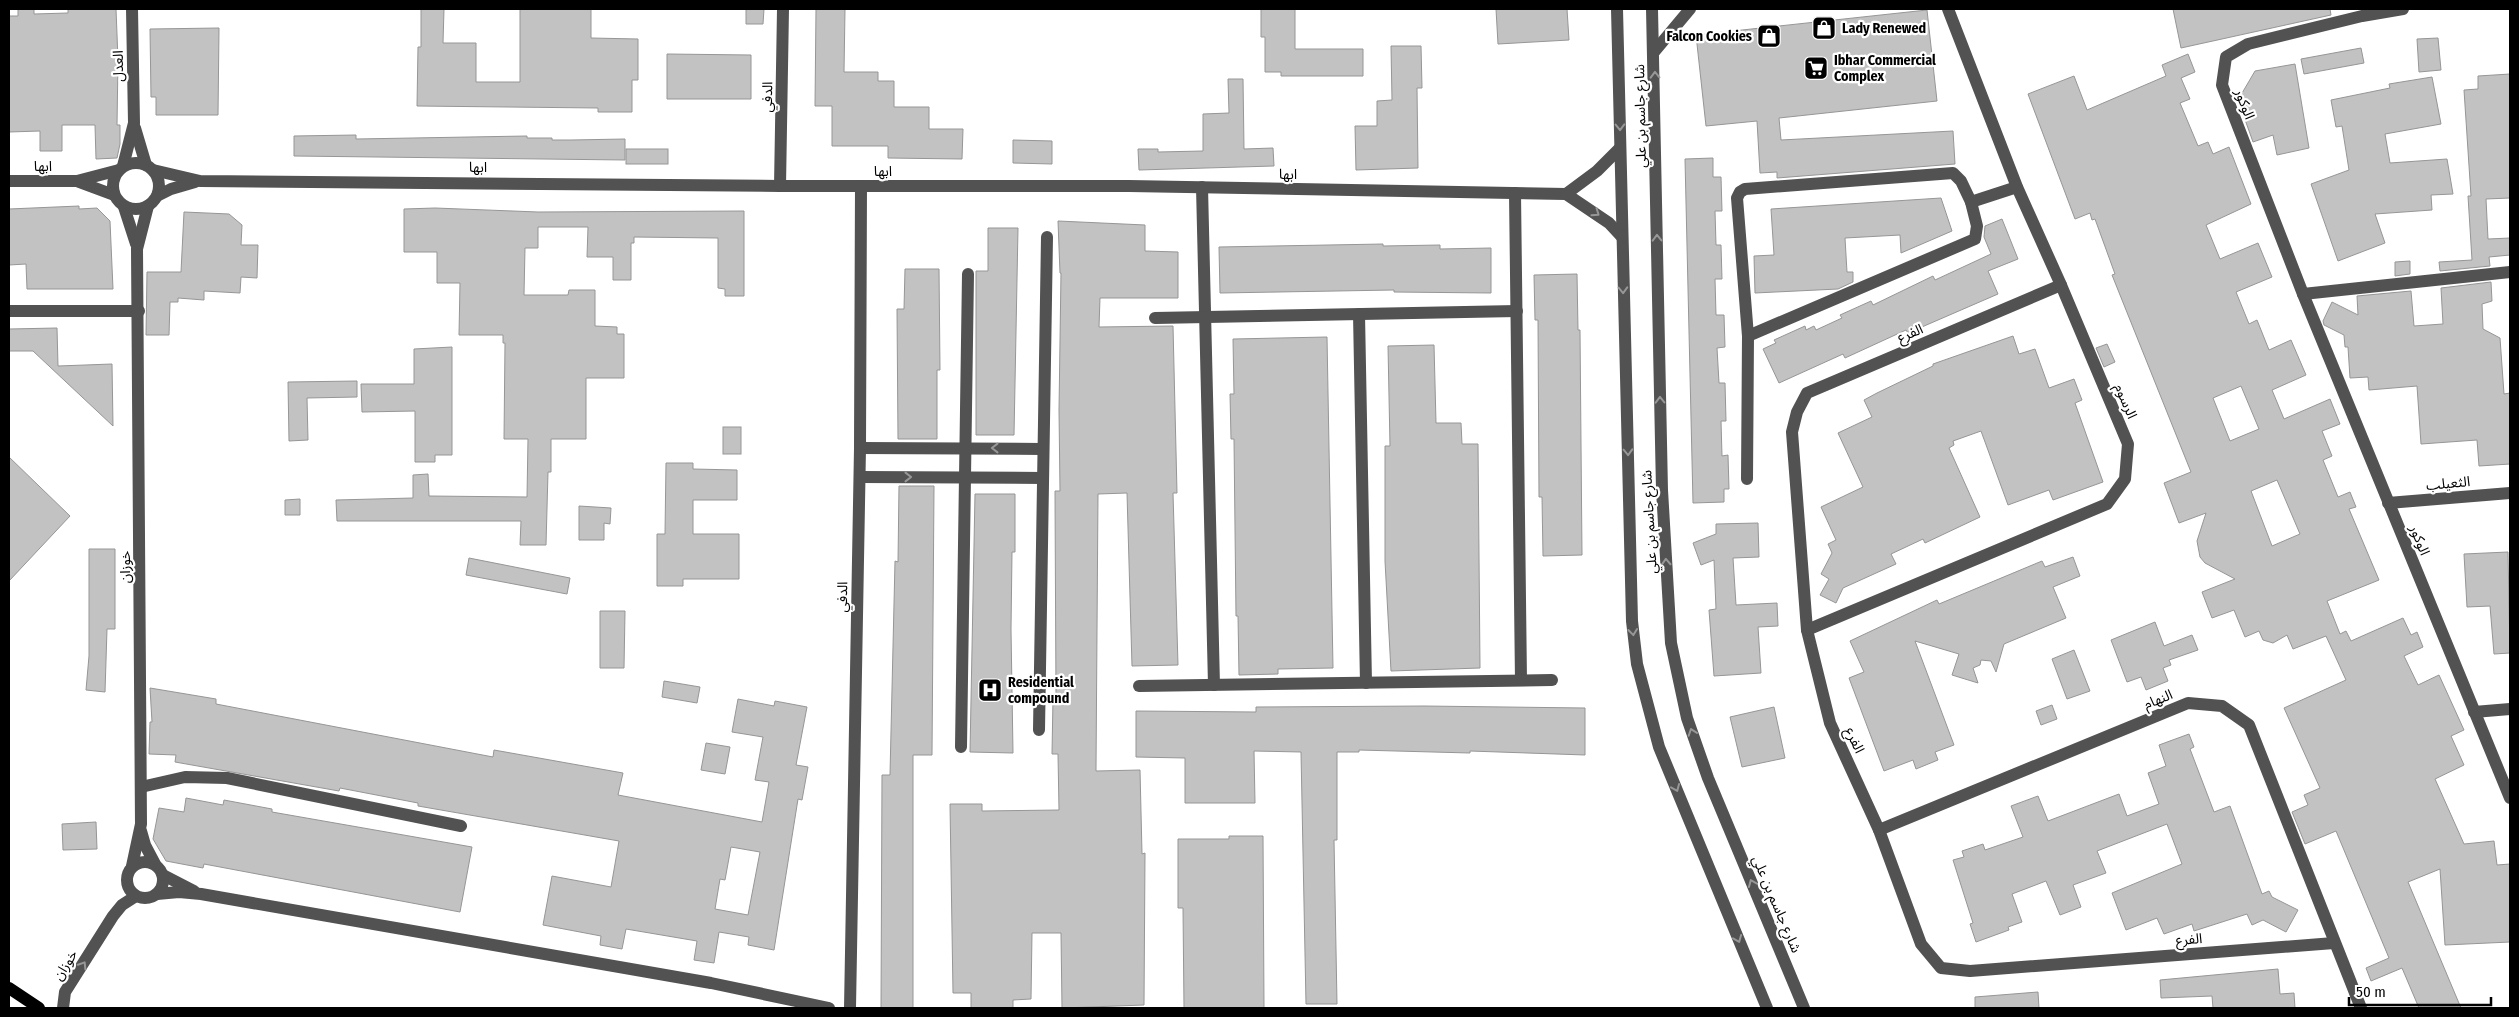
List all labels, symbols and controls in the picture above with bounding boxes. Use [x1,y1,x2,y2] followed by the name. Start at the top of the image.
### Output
[1811,15,1837,41] shop icon: Lady Renewed
[1842,20,1926,37] place label: Lady Renewed
[1756,23,1782,49] shop icon: Falcon Cookies
[1667,28,1752,45] place label: Falcon Cookies
[110,50,127,82] street label: العدل
[1834,52,1936,85] place label: Ibhar Commercial Complex
[1803,55,1829,81] supermarket icon: Ibhar Commercial Complex
[1631,64,1652,168] street label: شارع جاسم بن علي
[1650,71,1660,78] one-way arrow
[759,81,779,113] street label: الدفي
[2231,86,2258,122] street label: الوكور
[1614,124,1625,132] one-way arrow
[34,158,52,175] street label: ابها
[469,159,487,176] street label: ابها
[874,163,892,180] street label: ابها
[1279,166,1297,183] street label: ابها
[1590,207,1600,216] one-way arrow
[1652,233,1663,241] one-way arrow
[1618,286,1629,294] one-way arrow
[1895,320,1927,348] street label: الفرع
[2109,381,2140,422] street label: الرسوم
[1655,396,1665,404] one-way arrow
[990,443,998,453] one-way arrow
[1622,449,1633,457] one-way arrow
[1638,470,1663,574] street label: شارع جاسم بن علي
[905,472,913,482] one-way arrow
[2425,473,2471,494] street label: الثعيلب
[2405,522,2433,558] street label: الوكور
[117,551,134,583] street label: خوزان
[1660,558,1671,566] one-way arrow
[834,581,854,613] street label: الدفي
[1627,629,1638,637] one-way arrow
[1008,674,1074,707] place label: Residential compound
[977,677,1003,703] hospital icon: Residential compound
[2141,686,2176,715] street label: النهام
[1839,725,1868,757] street label: الفرع
[1688,728,1698,736] one-way arrow
[1670,783,1681,792] one-way arrow
[1746,853,1805,956] street label: شارع جاسم بن علي
[1747,879,1757,887] one-way arrow
[2175,930,2203,951] street label: الفرع
[1732,934,1743,943] one-way arrow
[50,947,81,984] street label: خوزان
[76,961,86,970] one-way arrow
[2349,974,2492,1006] scale bar
[2356,983,2386,1001] text: 50 m

